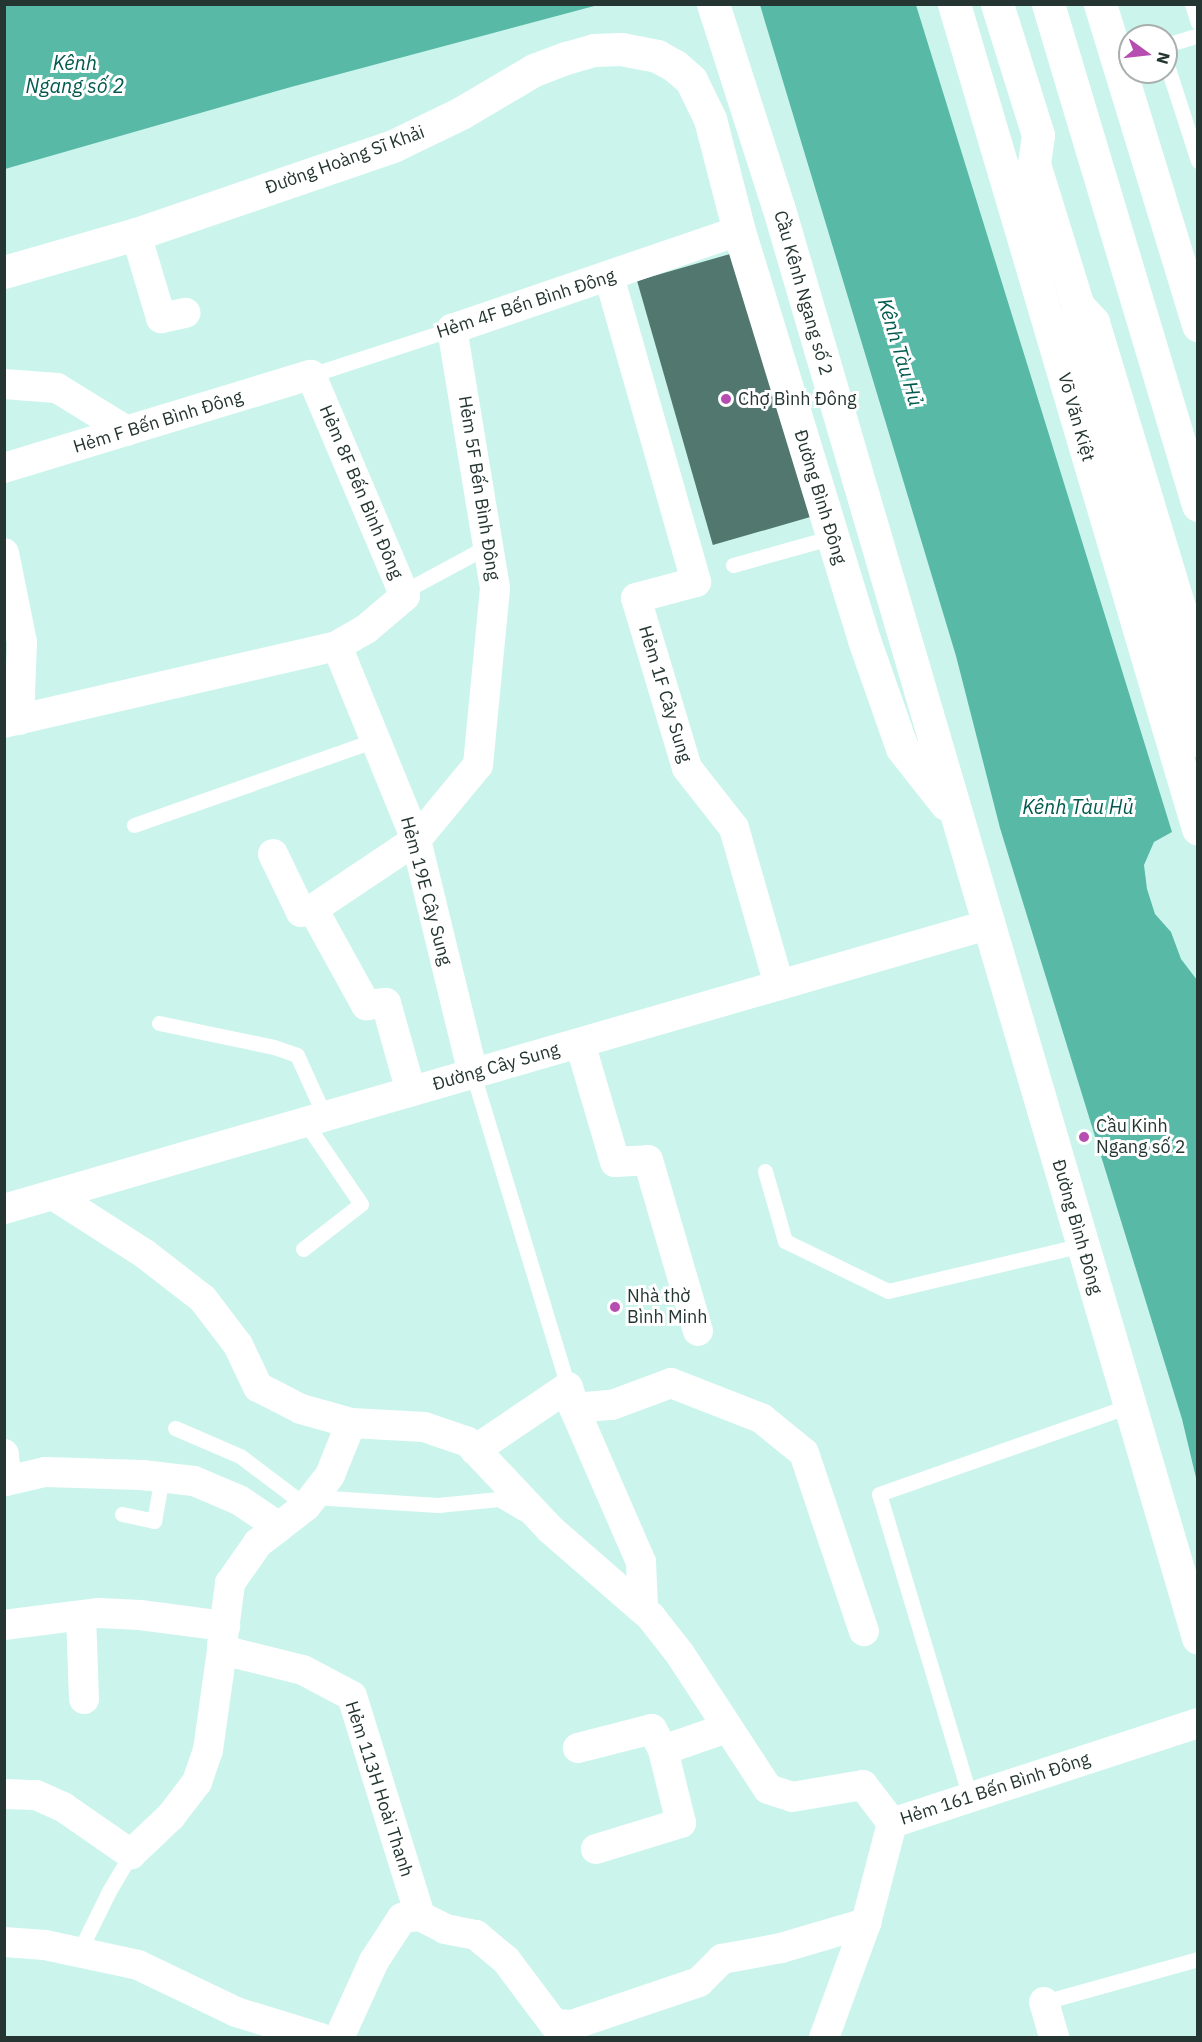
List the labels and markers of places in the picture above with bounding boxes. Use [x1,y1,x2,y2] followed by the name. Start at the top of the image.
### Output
[738,388,857,410] place label: Chợ Bình Đông
[719,392,733,406] marker: Chợ Bình Đông
[1096,1116,1186,1158] place label: Cầu Kinh Ngang số 2
[1077,1130,1091,1144] marker: Cầu Kinh Ngang số 2
[627,1286,708,1328] place label: Nhà thờ Bình Minh
[608,1300,622,1314] marker: Nhà thờ Bình Minh

